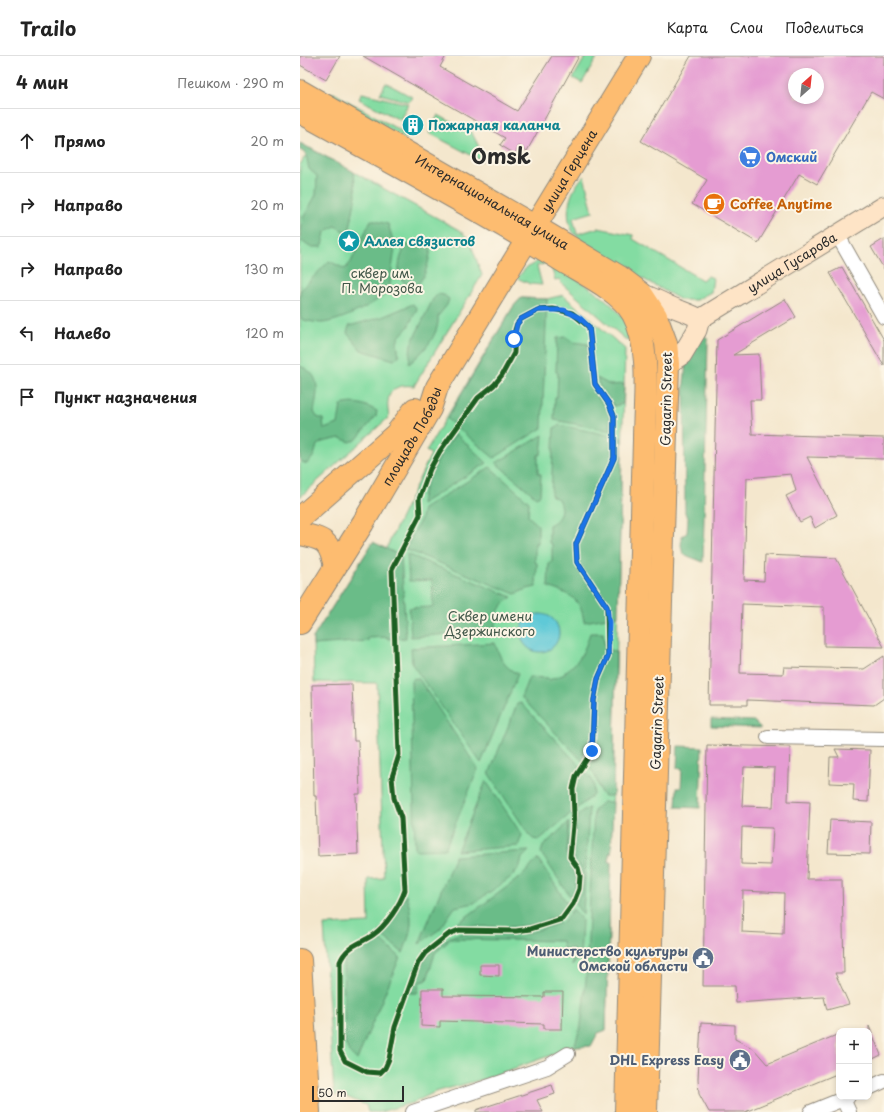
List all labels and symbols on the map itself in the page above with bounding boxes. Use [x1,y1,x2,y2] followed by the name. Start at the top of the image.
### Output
[788,68,824,104] north arrow
[400,112,426,138] building icon: Пожарная каланча
[428,115,561,134] place label: Пожарная каланча
[536,125,602,215] street label: улица Герцена
[471,139,531,171] district label: Omsk
[737,144,763,170] supermarket icon: Омский
[766,147,818,166] place label: Омский
[412,149,574,254] street label: Интернациональная улица
[701,191,727,217] cafe icon: Coffee Anytime
[730,194,832,213] place label: Coffee Anytime
[743,227,841,297] street label: улица Гусарова
[336,228,362,254] place icon: Аллея связистов
[364,231,476,250] place label: Аллея связистов
[341,263,424,297] park label: сквер им. П. Морозова
[505,330,523,348] route start
[655,352,676,446] street label: Gagarin Street
[377,384,445,489] street label: площадь Победы
[444,606,535,640] park label: Сквер имени Дзержинского
[645,676,668,770] street label: Gagarin Street
[583,742,601,760] route end
[527,941,688,975] place label: Министерство культуры Омской области
[690,945,716,971] public building icon: Министерство культуры Омской области
[727,1047,753,1073] public building icon: DHL Express Easy
[609,1050,724,1069] place label: DHL Express Easy
[312,1084,404,1103] scale bar

